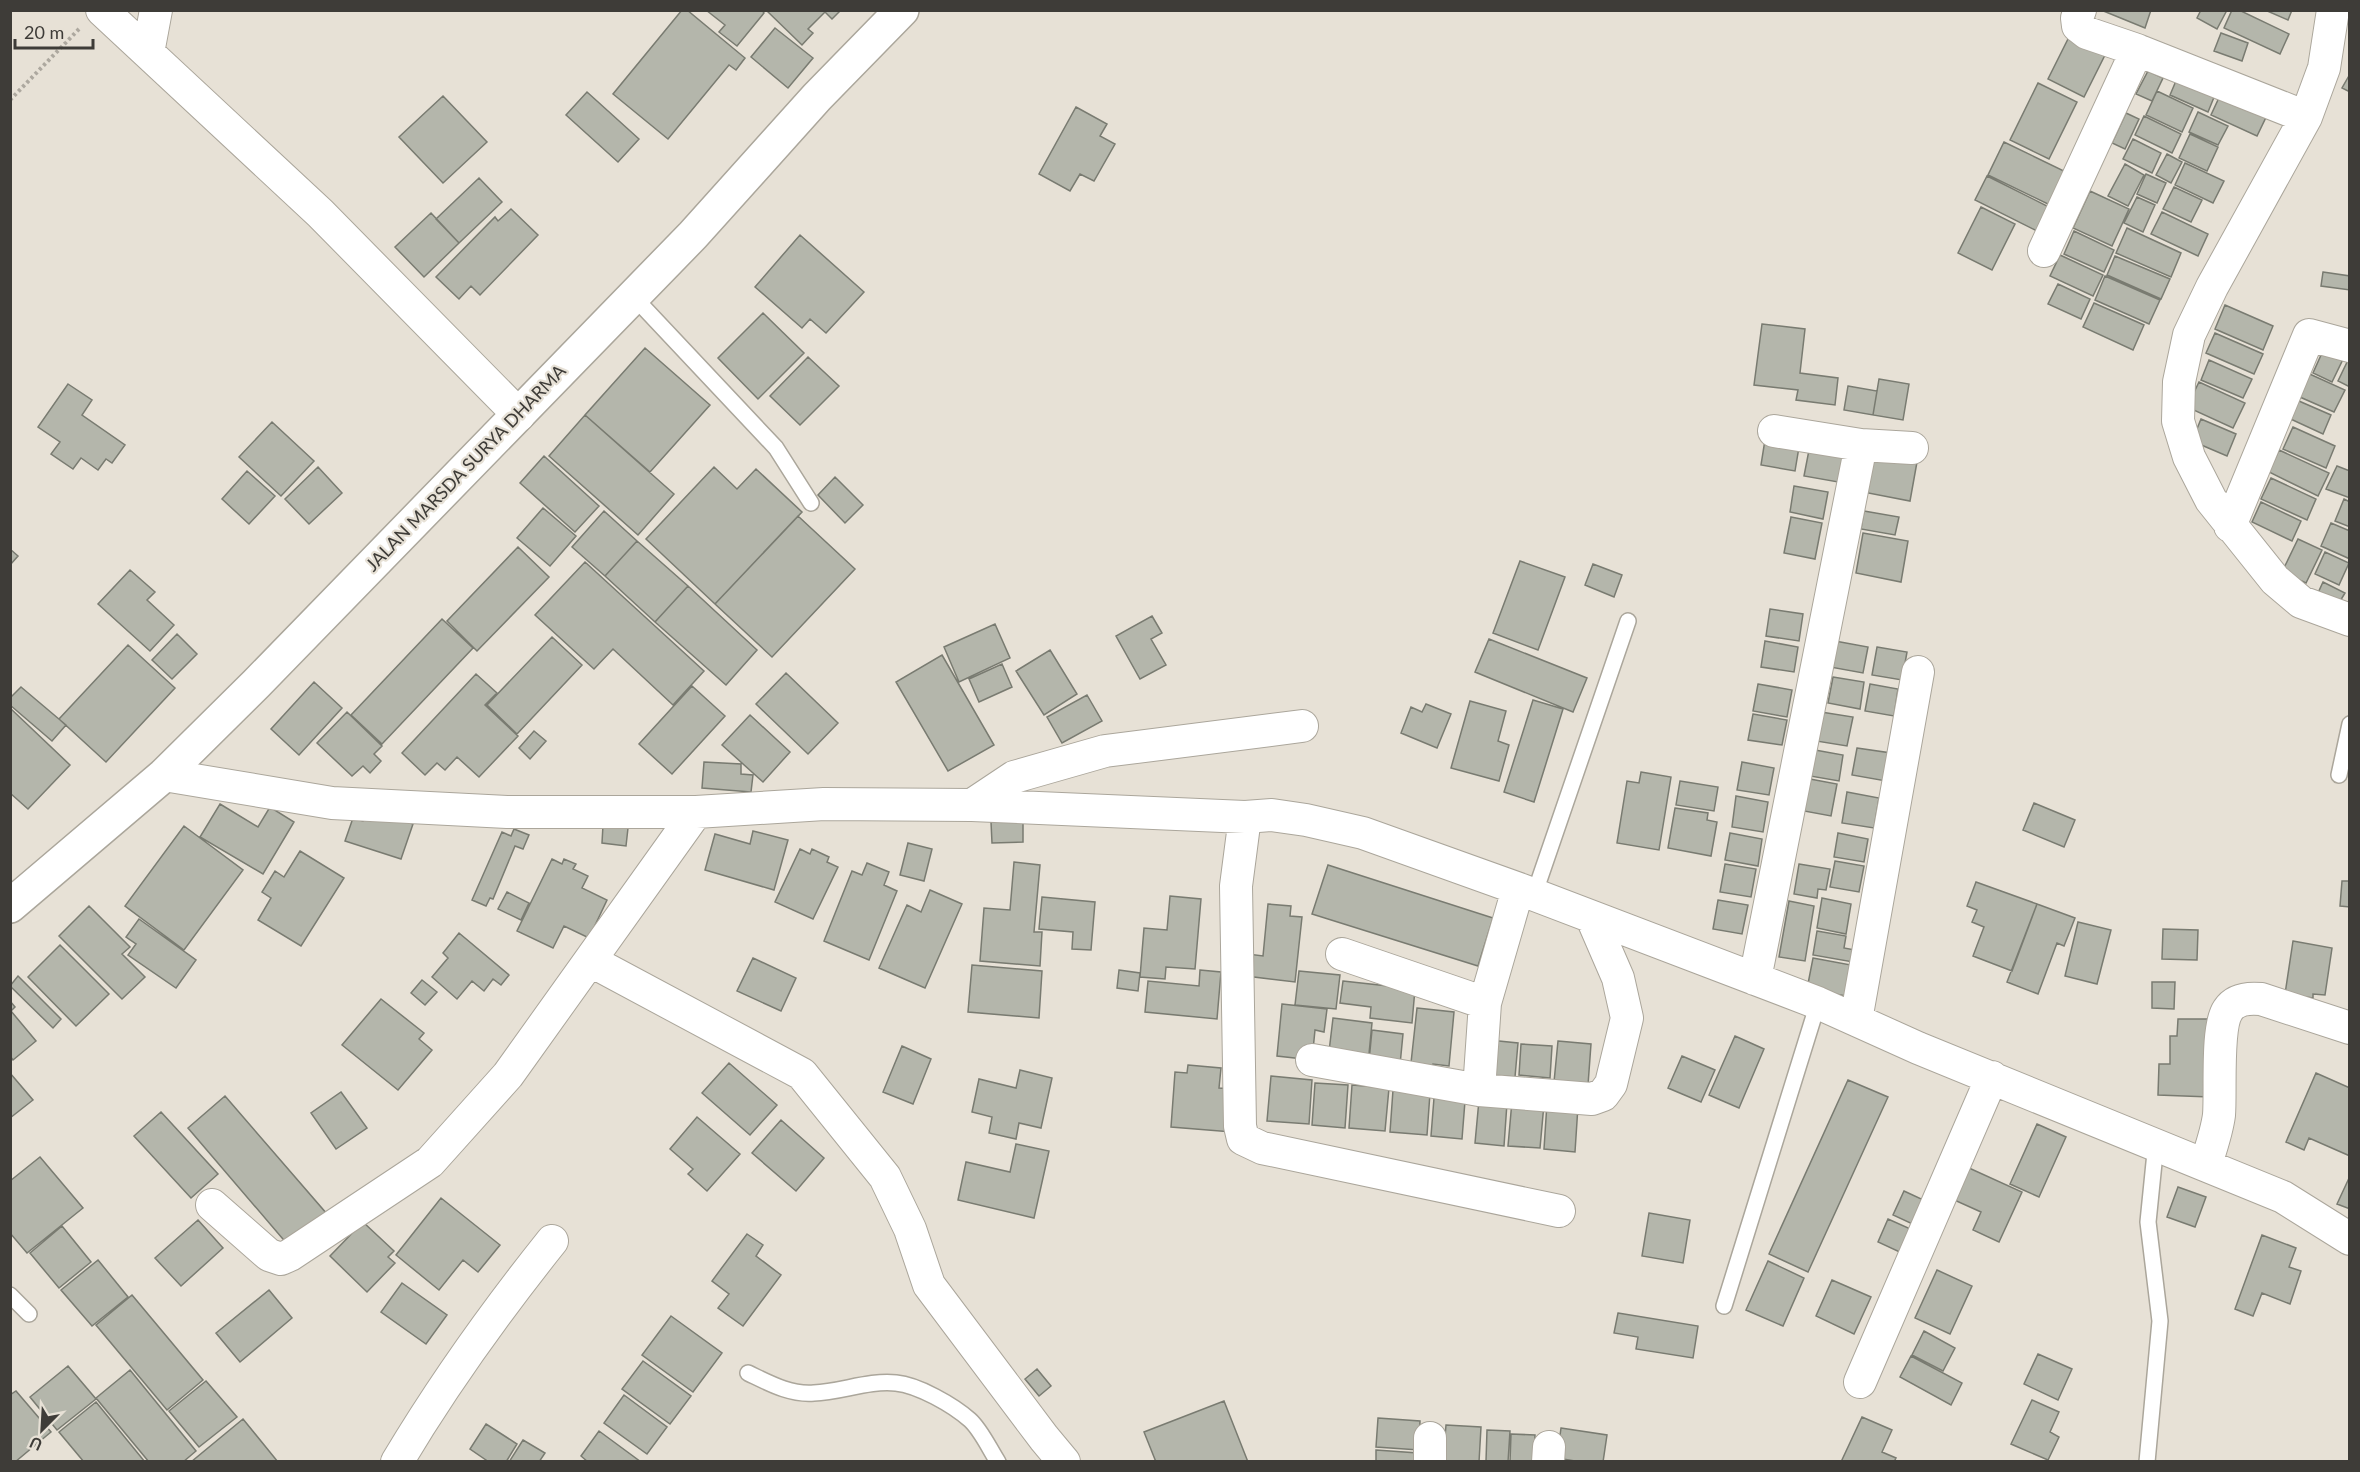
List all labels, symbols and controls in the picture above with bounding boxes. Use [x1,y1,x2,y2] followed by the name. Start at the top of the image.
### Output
[15,12,93,50] scale bar
[24,21,64,43] text: 20 m
[361,359,571,575] street label: JALAN MARSDA SURYA DHARMA
[12,1400,72,1460] north arrow
[26,1433,45,1455] text: U

